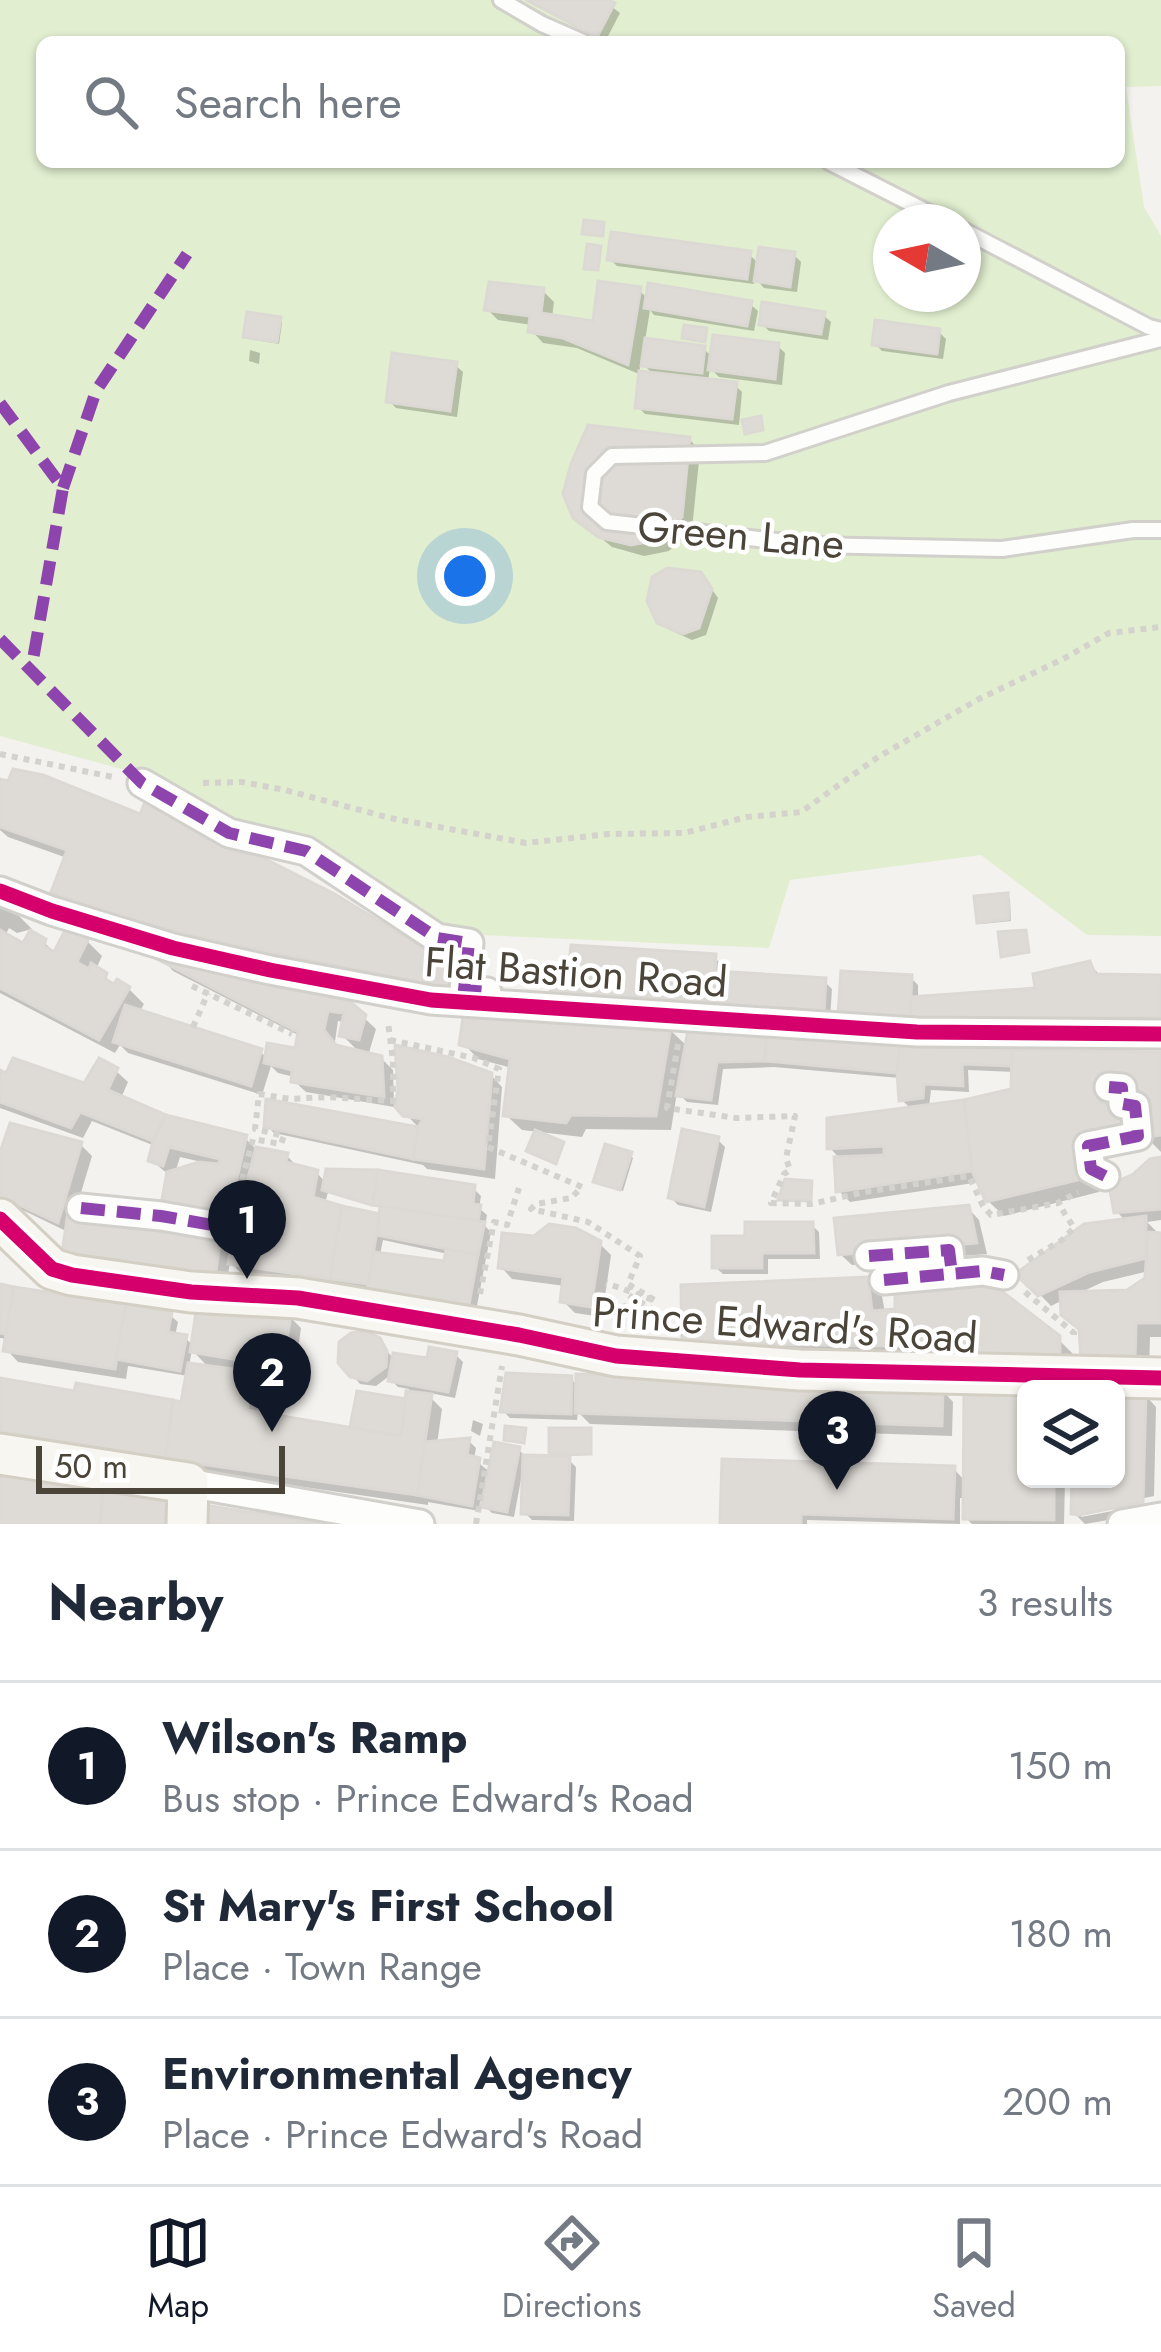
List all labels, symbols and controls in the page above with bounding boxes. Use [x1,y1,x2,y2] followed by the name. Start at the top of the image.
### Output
[36,36,1125,168] search box
[78,69,144,135] icon: search
[174,70,402,135] text: Search here
[873,204,981,312] north arrow
[635,496,847,574] street label: Green Lane
[435,546,495,606] your location
[423,931,729,1013] street label: Flat Bastion Road
[208,1180,286,1279] pin: 1
[590,1281,980,1369] street label: Prince Edward's Road
[233,1333,311,1432] pin: 2
[1017,1380,1125,1488] map controls
[1017,1380,1125,1488] button: layers
[798,1391,876,1490] pin: 3
[36,1440,285,1493] scale bar
[54,1443,128,1490] text: 50 m
[48,1565,223,1639] text: Nearby
[977,1574,1113,1631] text: 3 results
[162,1705,467,1770] text: Wilson's Ramp
[77,1737,97,1794] text: 1
[1008,1737,1113,1794] text: 150 m
[162,1770,694,1827] text: Bus stop · Prince Edward's Road
[162,1873,614,1938] text: St Mary's First School
[74,1905,100,1962] text: 2
[1009,1905,1113,1962] text: 180 m
[162,1938,482,1995] text: Place · Town Range
[162,2041,632,2106] text: Environmental Agency
[75,2073,99,2130] text: 3
[1002,2073,1113,2130] text: 200 m
[162,2106,643,2163] text: Place · Prince Edward's Road
[145,2210,211,2329] tab: Map
[502,2210,642,2329] tab: Directions
[932,2210,1016,2329] tab: Saved

